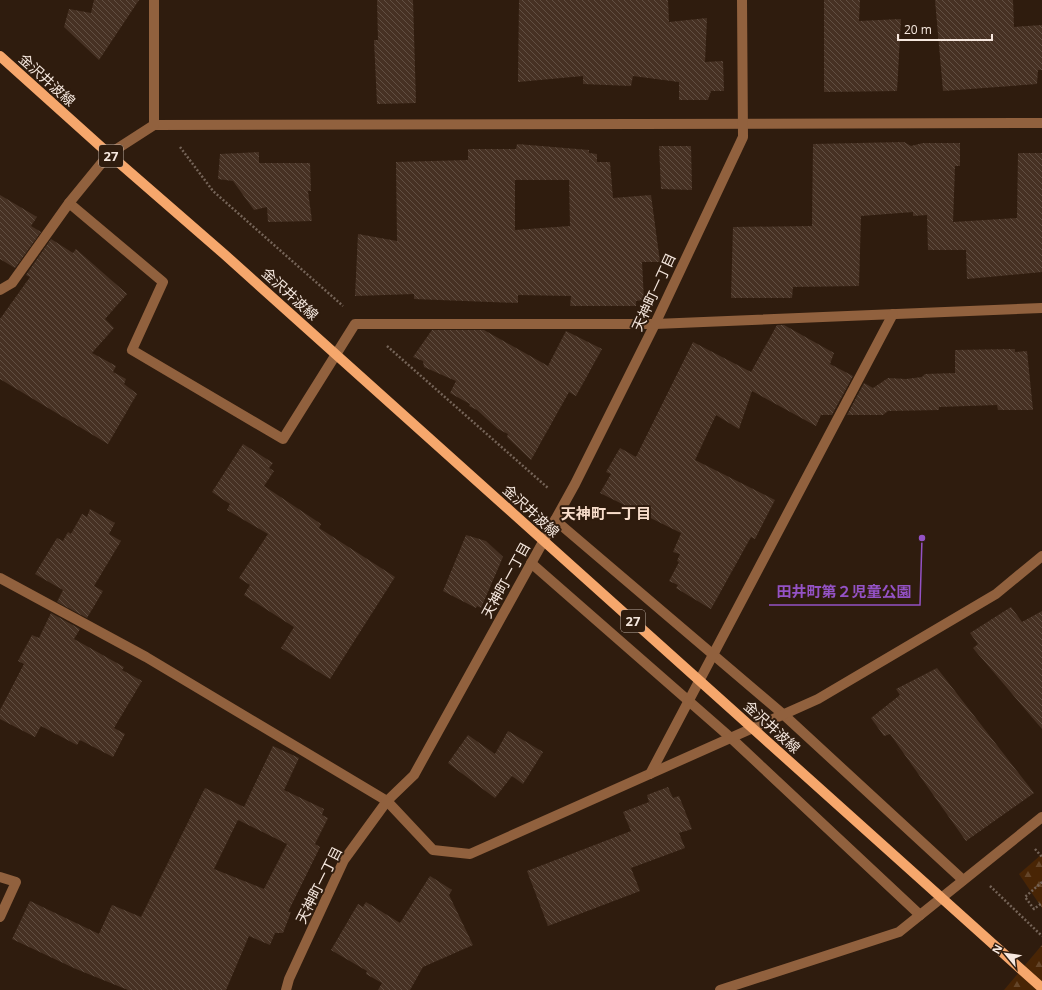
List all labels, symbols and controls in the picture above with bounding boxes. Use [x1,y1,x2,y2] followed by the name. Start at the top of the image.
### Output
[898,16,992,42] scale bar
[904,21,932,38] text: 20 m
[15,49,80,110] street label: 金沢井波線
[99,145,123,167] road number: 27
[627,250,680,334] street label: 天神町一丁目
[258,263,323,324] street label: 金沢井波線
[499,480,564,541] street label: 金沢井波線
[561,503,651,523] district label: 天神町一丁目
[477,538,534,621] street label: 天神町一丁目
[769,578,920,605] callout: 田井町第２児童公園
[776,581,912,601] text: 田井町第２児童公園
[621,610,645,632] road number: 27
[740,696,805,757] street label: 金沢井波線
[291,843,346,927] street label: 天神町一丁目
[986,934,1026,974] north arrow
[988,941,1006,956] text: N

